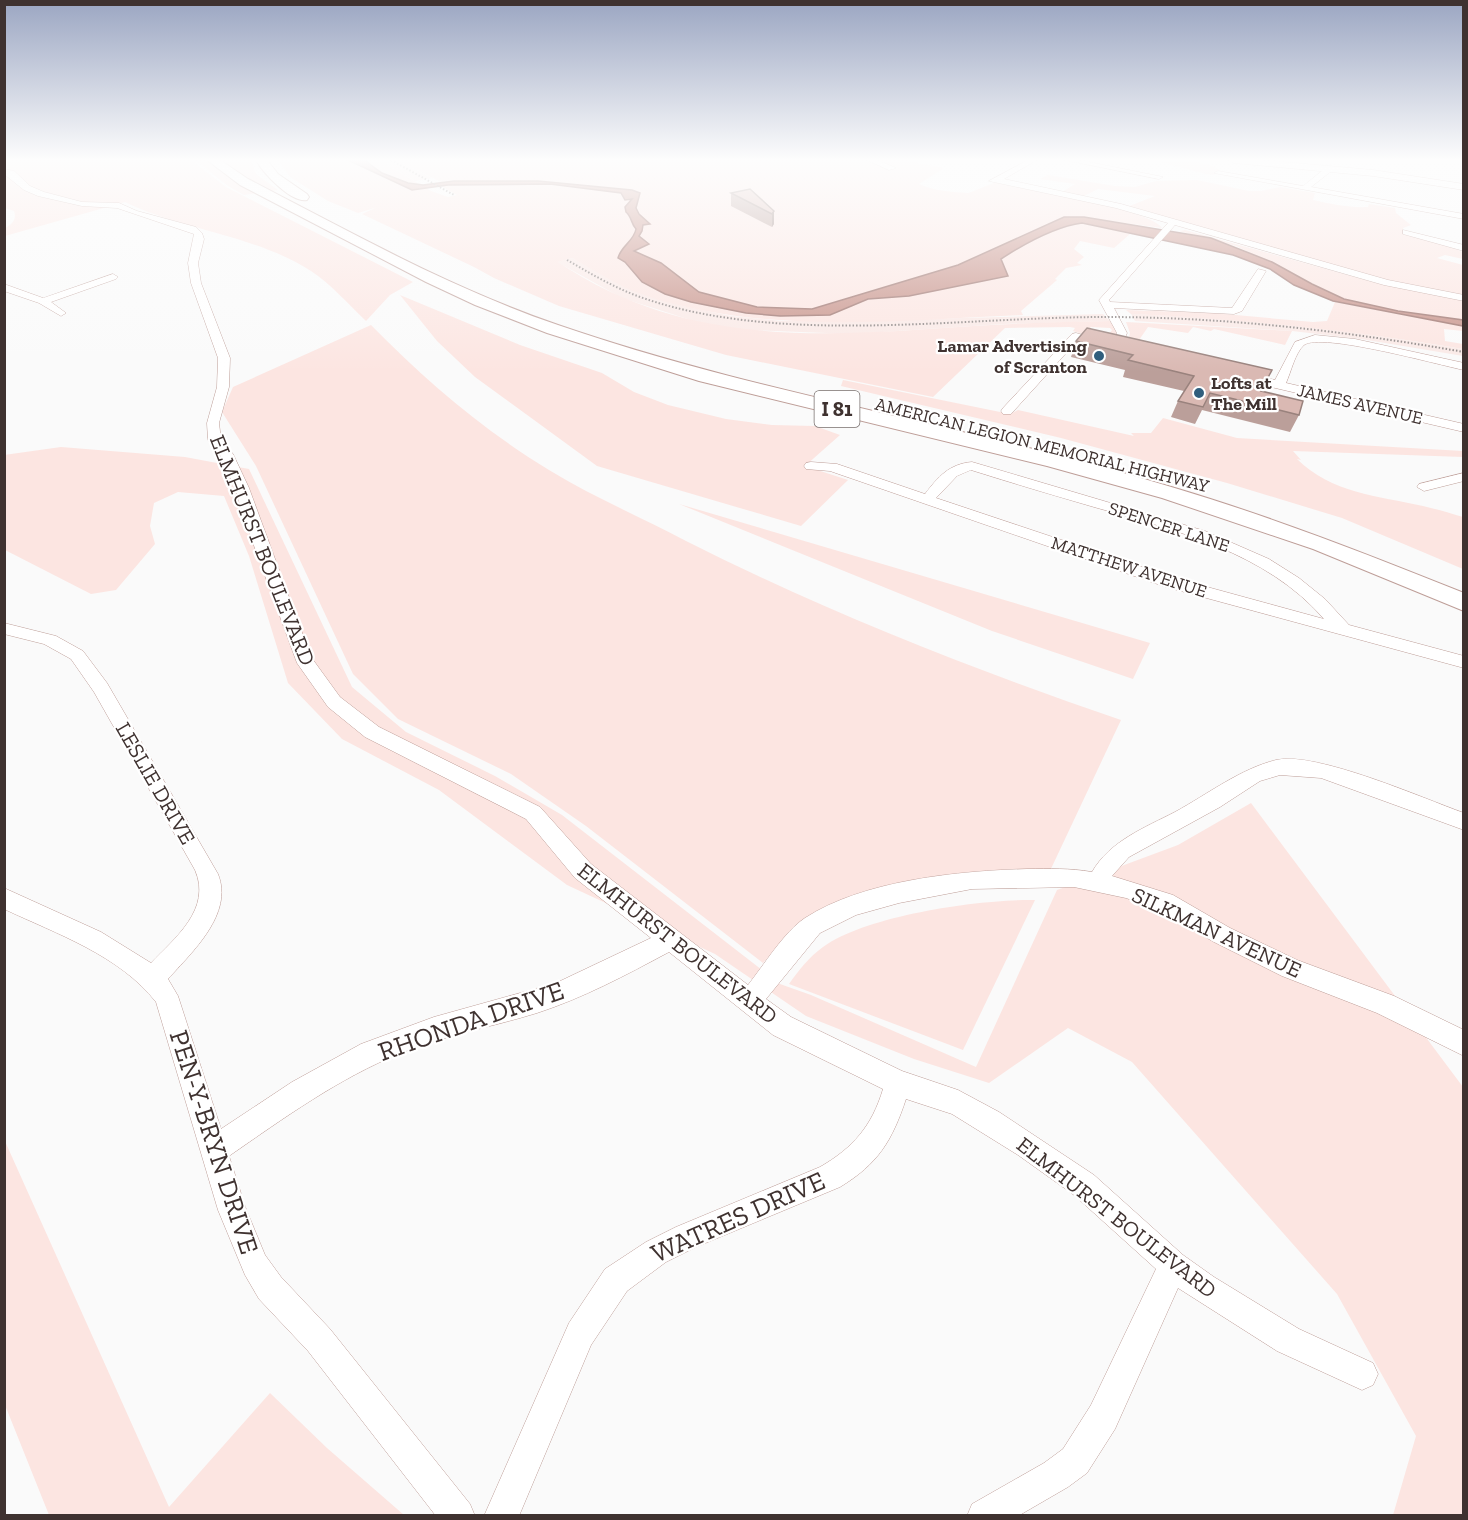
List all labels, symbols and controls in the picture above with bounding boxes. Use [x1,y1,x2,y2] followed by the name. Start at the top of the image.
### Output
[937,335,1087,378] place label: Lamar Advertising of Scranton
[1092,349,1106,363] marker: Lamar Advertising of Scranton
[1211,372,1277,415] place label: Lofts at The Mill
[1295,379,1425,429] street label: JAMES AVENUE
[1192,386,1206,400] marker: Lofts at The Mill
[814,391,860,427] road number: I 81
[873,393,1211,497] street label: AMERICAN LEGION MEMORIAL HIGHWAY
[204,431,321,669] street label: ELMHURST BOULEVARD
[1106,497,1232,557] street label: SPENCER LANE
[1048,531,1210,603] street label: MATTHEW AVENUE
[110,717,201,849] street label: LESLIE DRIVE
[572,857,783,1030] street label: ELMHURST BOULEVARD
[1128,881,1306,984] street label: SILKMAN AVENUE
[374,974,568,1068] street label: RHONDA DRIVE
[163,1026,265,1258] street label: PEN-Y-BRYN DRIVE
[1011,1131,1222,1304] street label: ELMHURST BOULEVARD
[646,1164,830,1270] street label: WATRES DRIVE

